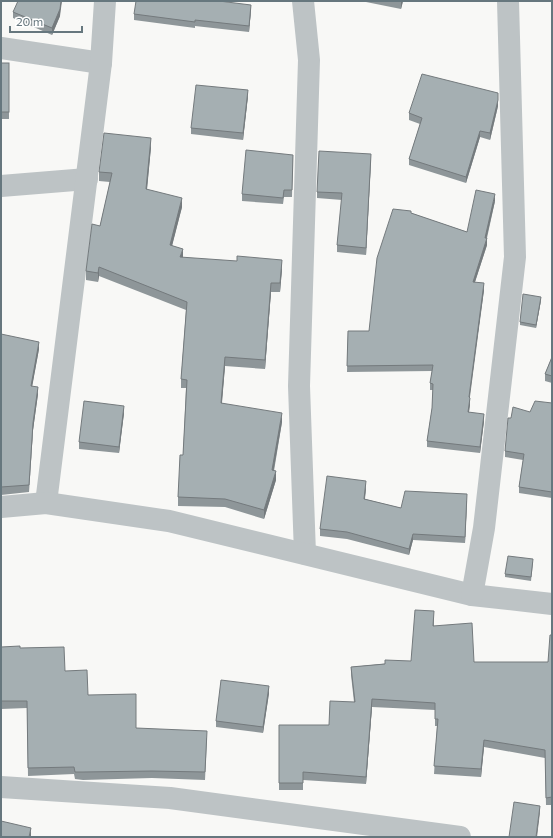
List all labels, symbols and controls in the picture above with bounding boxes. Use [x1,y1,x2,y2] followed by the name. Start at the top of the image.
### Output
[10,8,82,34] scale bar
[16,14,43,28] text: 20 m

